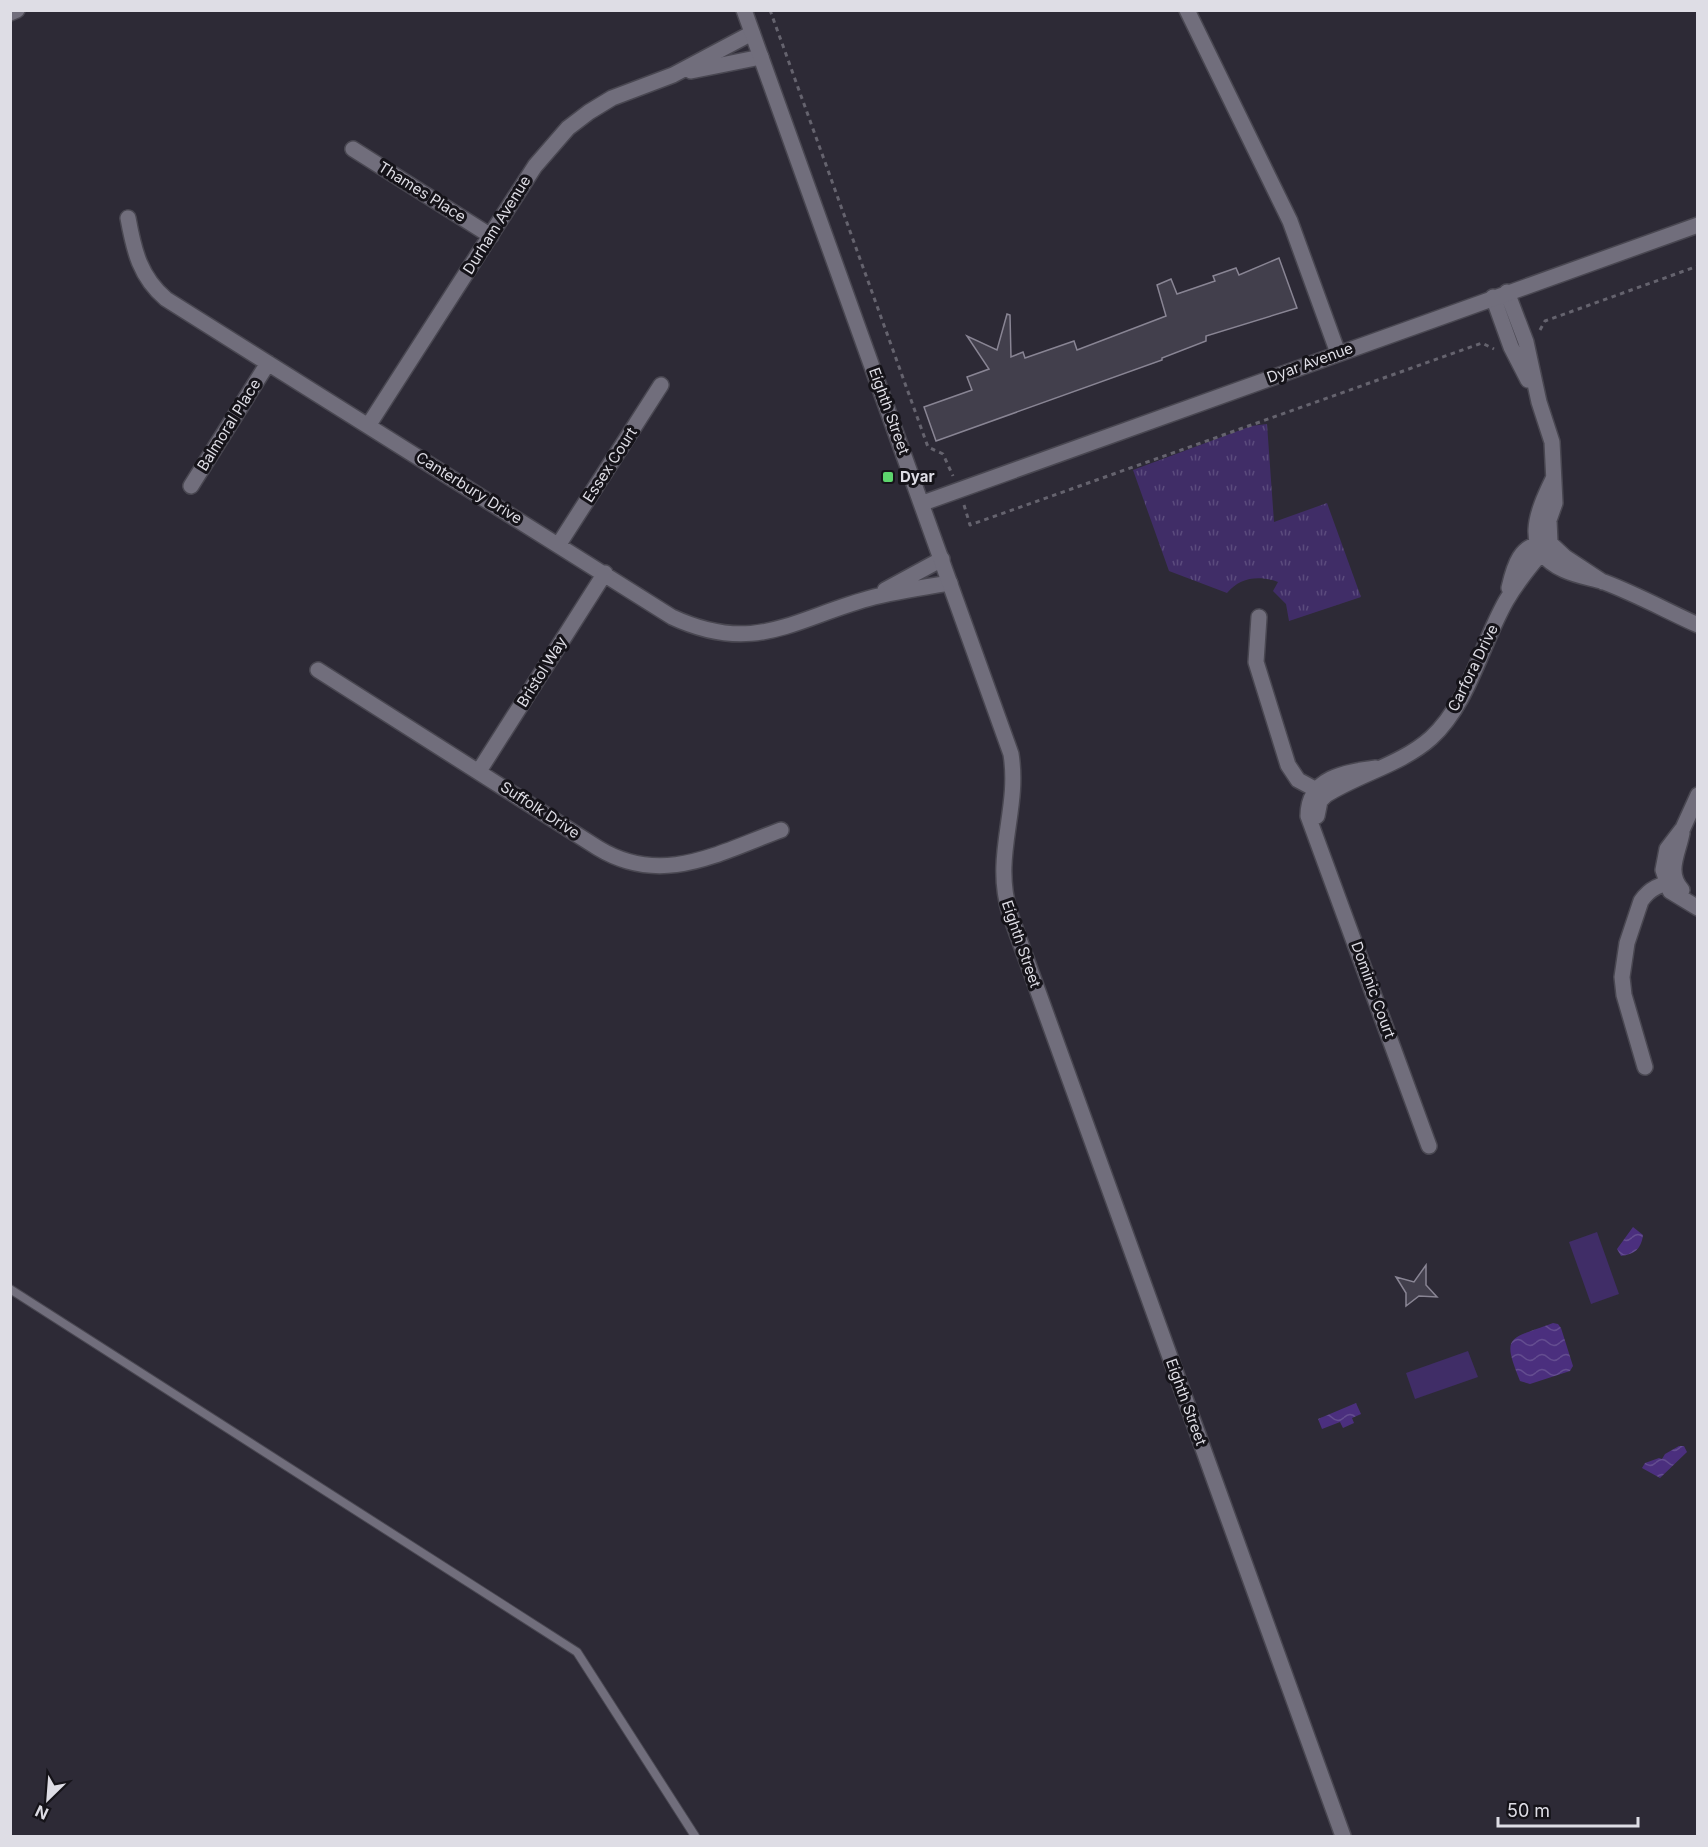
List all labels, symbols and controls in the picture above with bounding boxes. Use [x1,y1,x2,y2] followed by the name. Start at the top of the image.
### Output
[375,157,470,226] street label: Thames Place
[459,172,535,278] street label: Durham Avenue
[1264,338,1355,387] street label: Dyar Avenue
[865,365,914,457] street label: Eighth Street
[193,375,264,474] street label: Balmoral Place
[578,424,641,506] street label: Essex Court
[413,447,526,528] street label: Canterbury Drive
[900,467,935,486] place label: Dyar
[881,470,895,484] marker: Dyar
[1443,621,1502,715] street label: Carfora Drive
[512,633,571,710] street label: Bristol Way
[497,777,584,842] street label: Suffolk Drive
[998,898,1045,990] street label: Eighth Street
[1347,939,1400,1041] street label: Dominic Court
[1162,1356,1211,1448] street label: Eighth Street
[18,1769,78,1829] north arrow
[1498,1790,1638,1828] scale bar
[1507,1800,1550,1821] text: 50 m
[32,1801,51,1824] text: N

